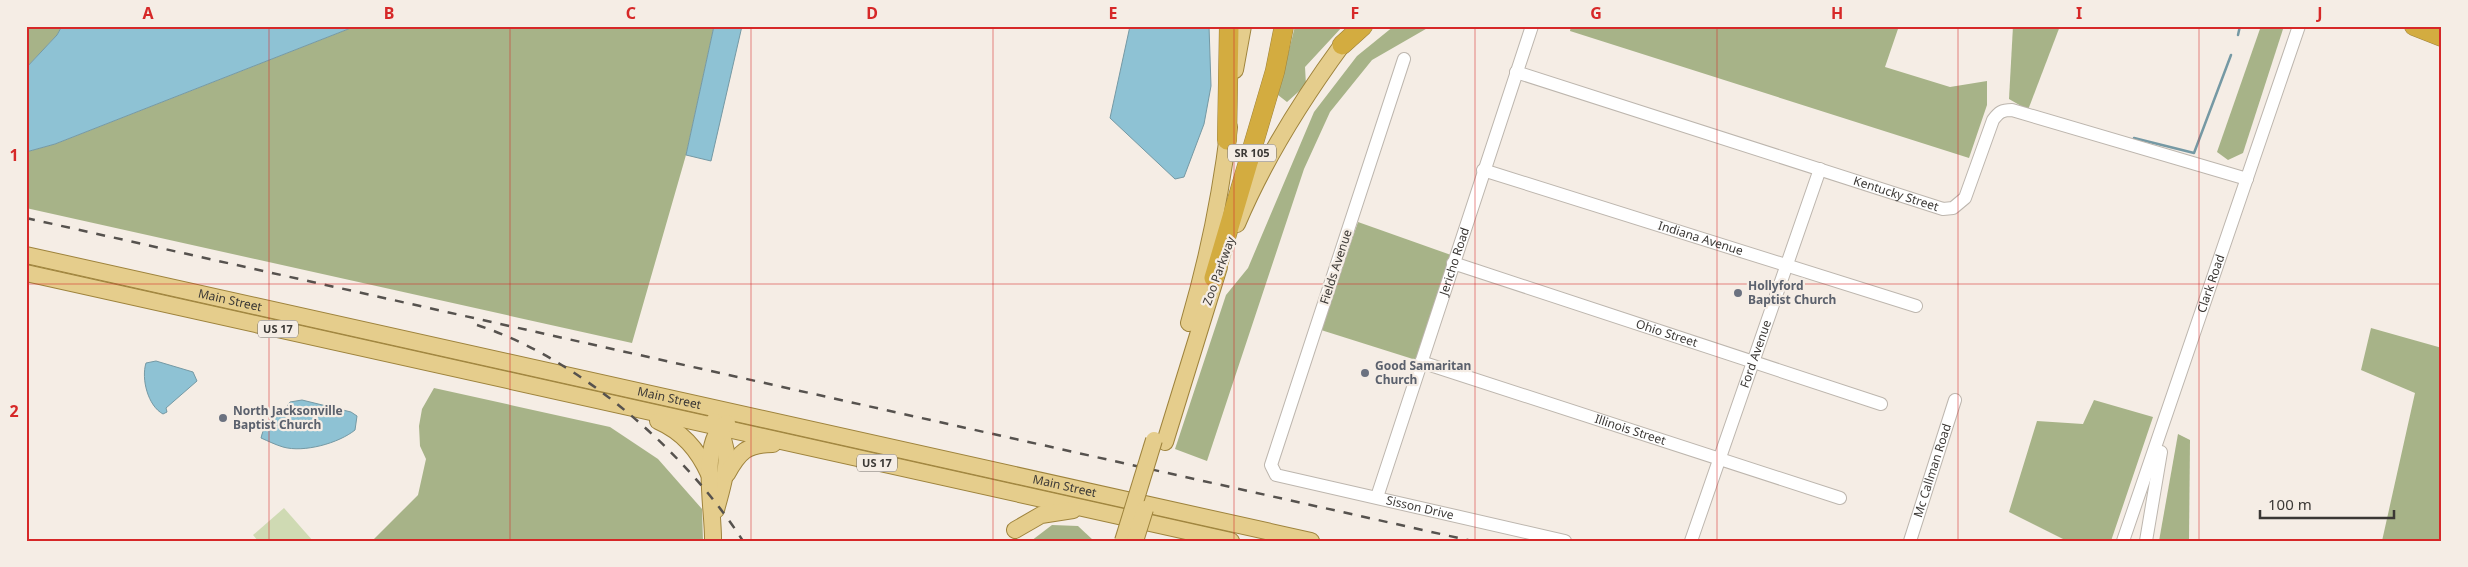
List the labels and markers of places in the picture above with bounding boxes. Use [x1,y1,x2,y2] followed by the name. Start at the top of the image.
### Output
[1748,277,1836,308] place label: Hollyford Baptist Church
[1732,287,1744,299] marker: Hollyford Baptist Church
[1375,357,1471,388] place label: Good Samaritan Church
[1359,367,1371,379] marker: Good Samaritan Church
[233,402,343,433] place label: North Jacksonville Baptist Church
[217,412,229,424] marker: North Jacksonville Baptist Church

